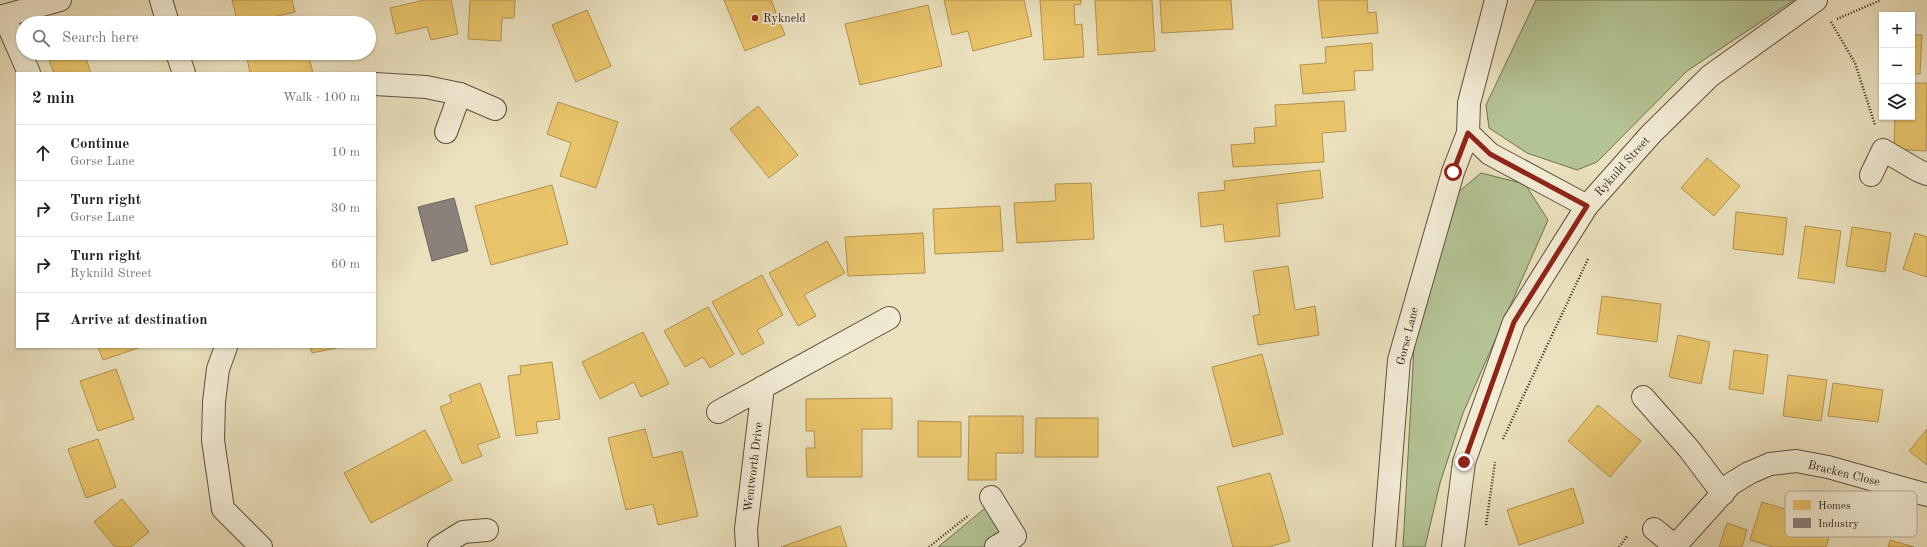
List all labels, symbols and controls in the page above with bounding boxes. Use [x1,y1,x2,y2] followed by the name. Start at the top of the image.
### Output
[1879,12,1915,120] map controls
[1879,12,1915,48] button: +
[750,13,760,23] marker: Rykneld
[763,13,806,25] place label: Rykneld
[16,16,376,60] search box
[30,27,52,49] icon: search
[62,31,139,46] text: Search here
[1879,48,1915,84] button: −
[1879,84,1915,120] button: layers
[32,90,75,107] text: 2 min
[283,91,360,104] text: Walk · 100 m
[1593,135,1652,199] street label: Ryknild Street
[70,137,129,152] text: Continue
[32,142,54,164] icon: ahead
[331,146,360,159] text: 10 m
[70,155,135,168] text: Gorse Lane
[1444,163,1462,181] route start
[70,193,141,208] text: Turn right
[32,198,54,220] icon: right
[331,202,360,215] text: 30 m
[70,211,135,224] text: Gorse Lane
[70,249,141,264] text: Turn right
[32,254,54,276] icon: right
[331,258,360,271] text: 60 m
[70,267,152,280] text: Ryknild Street
[1395,305,1421,367] street label: Gorse Lane
[32,310,54,332] icon: arrive
[70,313,208,328] text: Arrive at destination
[743,421,766,513] street label: Wentworth Drive
[1455,453,1473,471] route end
[1806,459,1882,489] street label: Bracken Close
[1785,491,1917,537] legend
[1818,501,1851,512] text: Homes
[1818,519,1859,530] text: Industry

